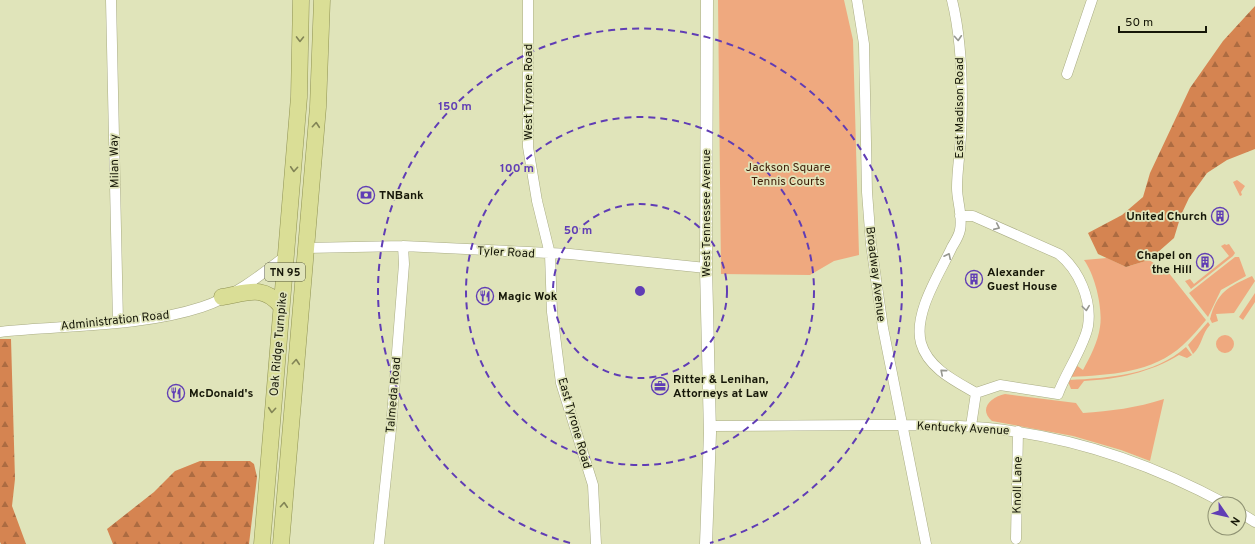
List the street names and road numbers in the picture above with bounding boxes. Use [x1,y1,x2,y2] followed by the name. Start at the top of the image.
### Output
[521,44,537,140] street label: West Tyrone Road
[952,57,968,159] street label: East Madison Road
[107,134,123,188] street label: Milan Way
[699,149,715,277] street label: West Tennessee Avenue
[861,226,889,323] street label: Broadway Avenue
[477,243,535,263] street label: Tyler Road
[265,263,305,281] road number: TN 95
[266,291,292,397] street label: Oak Ridge Turnpike
[60,307,170,335] street label: Administration Road
[383,356,405,434] street label: Talmeda Road
[553,376,595,471] street label: East Tyrone Road
[916,419,1010,439] street label: Kentucky Avenue
[1010,456,1026,514] street label: Knoll Lane

